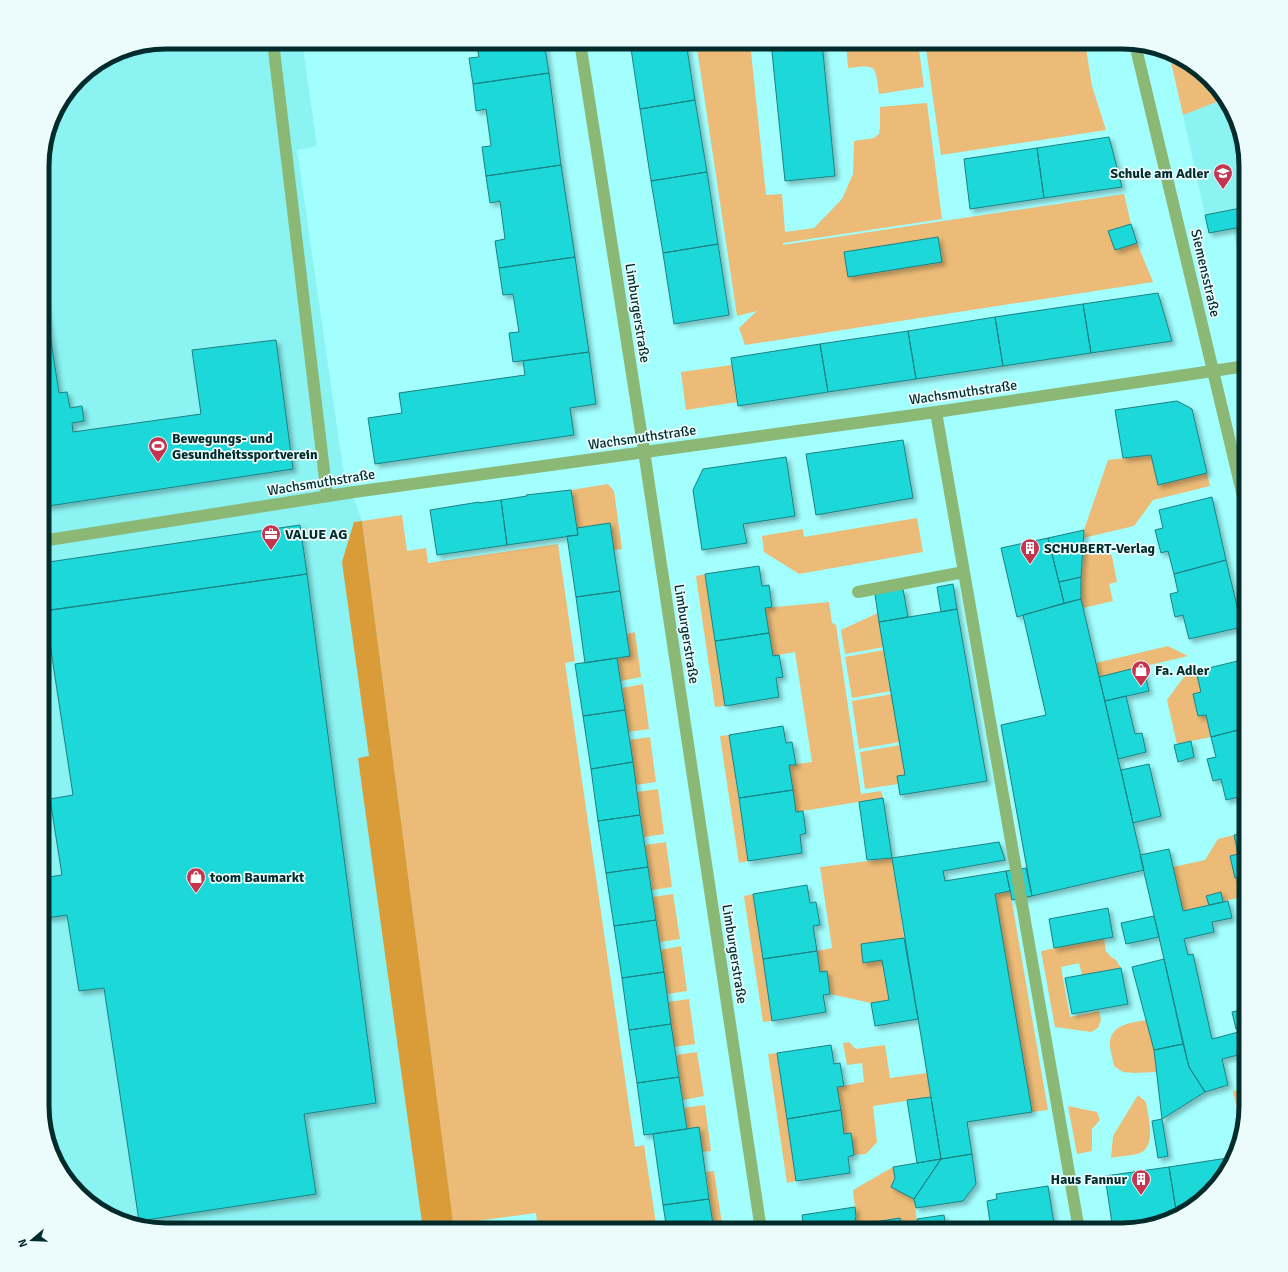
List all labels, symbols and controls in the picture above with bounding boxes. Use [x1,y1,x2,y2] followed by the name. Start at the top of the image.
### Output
[1212,162,1234,190] school or university icon: Schule am Adler
[1110,165,1209,182] place label: Schule am Adler
[1187,228,1224,319] street label: Siemensstraße
[621,262,654,364] street label: Limburgerstraße
[908,376,1018,409] street label: Wachsmuthstraße
[587,421,697,454] street label: Wachsmuthstraße
[172,430,318,463] place label: Bewegungs- und Gesundheitssportverein
[147,435,169,463] sports icon: Bewegungs- und Gesundheitssportverein
[266,466,376,499] street label: Wachsmuthstraße
[260,523,282,551] office icon: VALUE AG
[285,526,347,543] place label: VALUE AG
[1019,537,1041,565] building icon: SCHUBERT-Verlag
[1044,540,1156,557] place label: SCHUBERT-Verlag
[670,583,703,685] street label: Limburgerstraße
[1130,659,1152,687] shop icon: Fa. Adler
[1155,662,1210,679] place label: Fa. Adler
[185,866,207,894] shop icon: toom Baumarkt
[209,869,305,886] place label: toom Baumarkt
[718,903,751,1005] street label: Limburgerstraße
[1130,1168,1152,1196] building icon: Haus Fannur
[1051,1171,1127,1188] place label: Haus Fannur
[12,1220,52,1260] north arrow
[16,1237,30,1249] text: N

